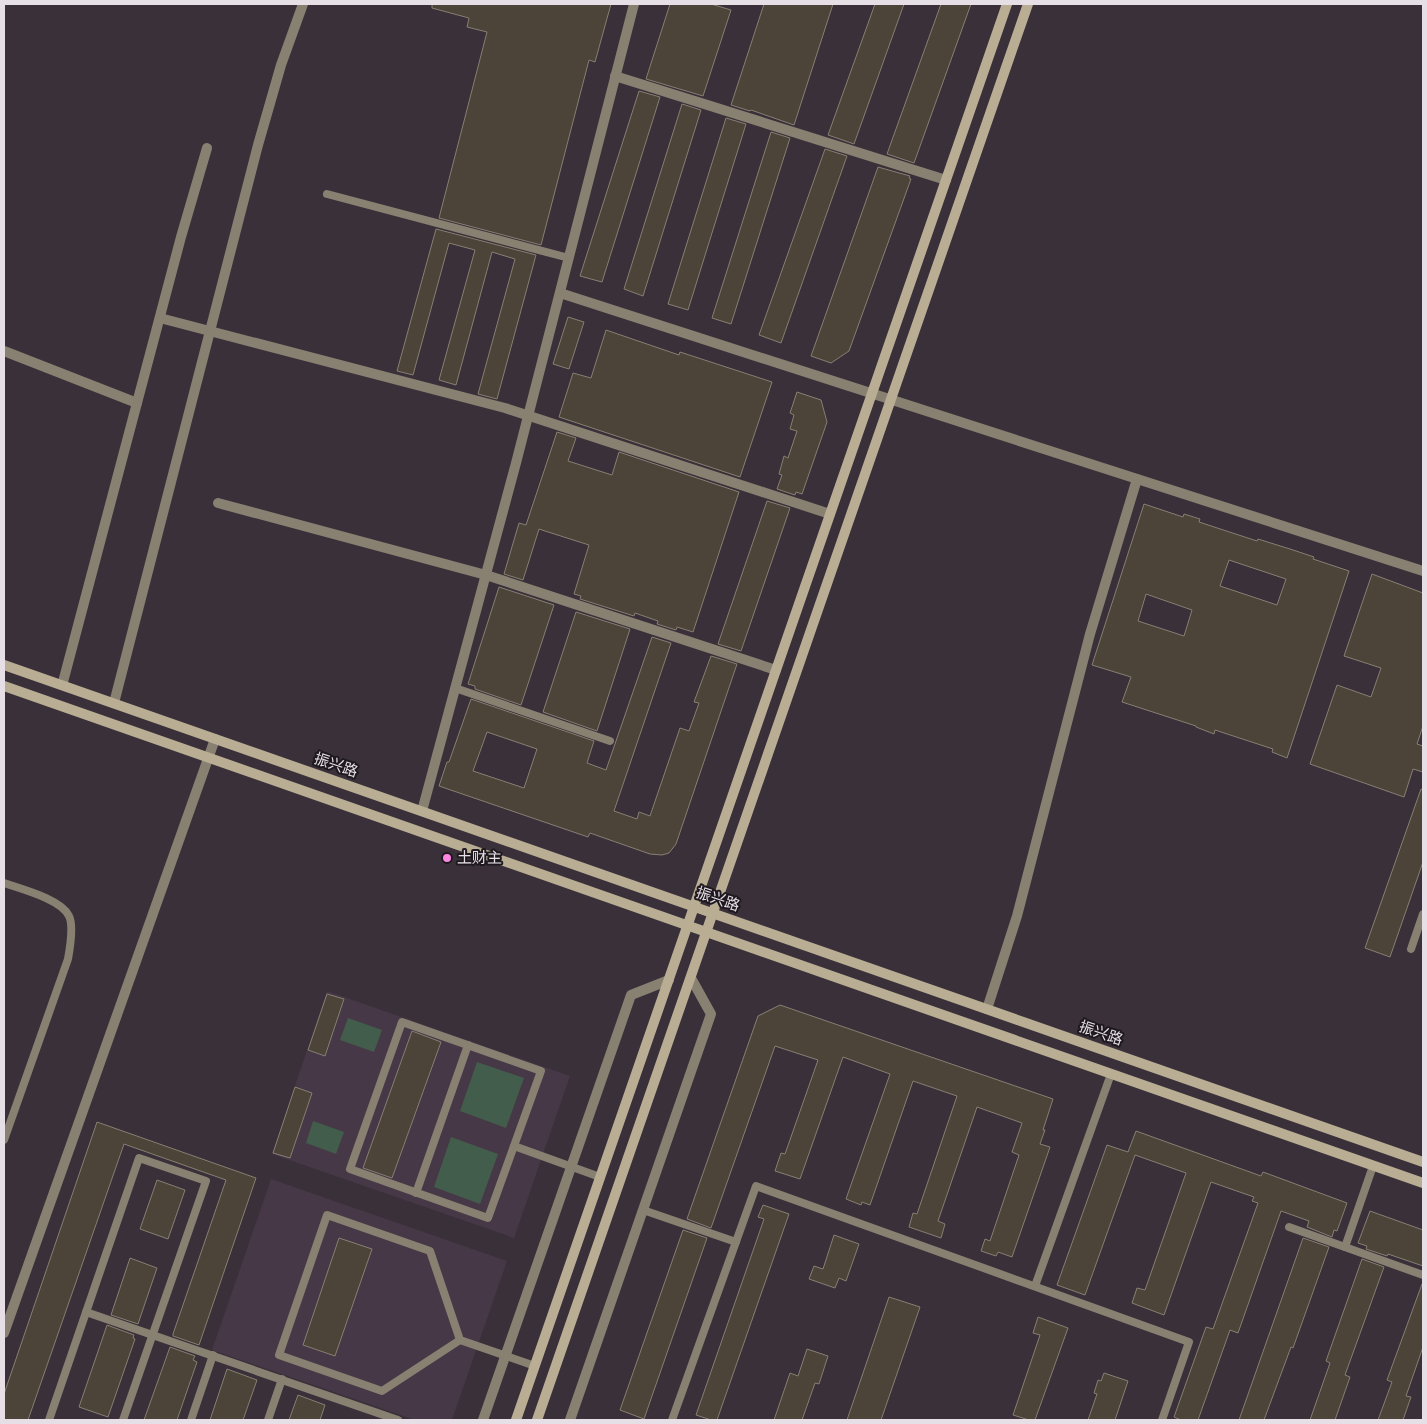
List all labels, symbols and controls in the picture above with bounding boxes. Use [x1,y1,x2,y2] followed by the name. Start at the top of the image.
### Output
[312,749,360,781] street label: 振兴路
[457,849,502,867] place label: 土财主
[441,852,453,864] marker: 土财主
[694,883,742,915] street label: 振兴路
[1077,1017,1125,1049] street label: 振兴路

